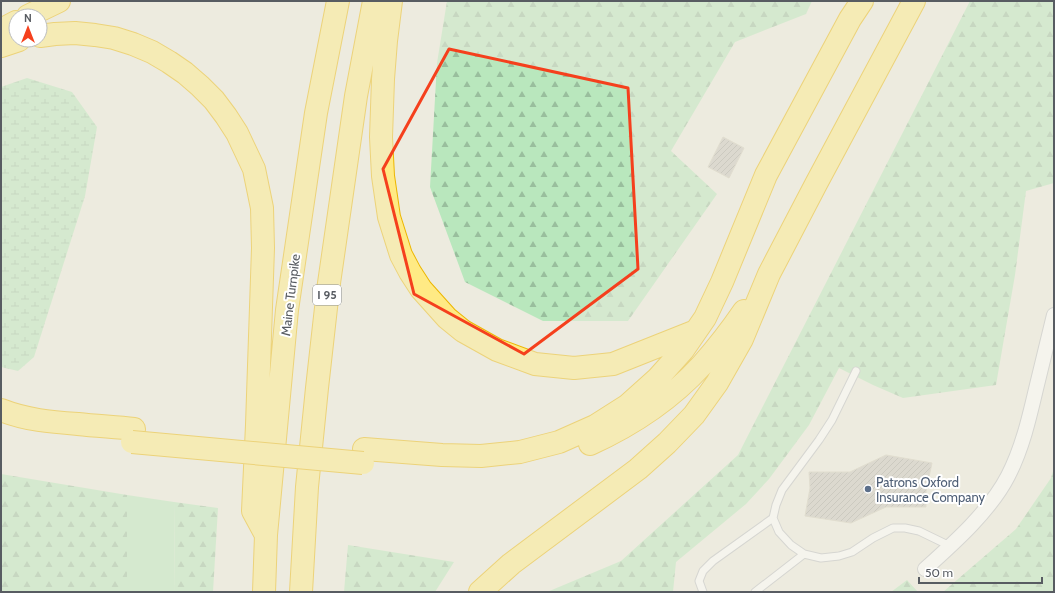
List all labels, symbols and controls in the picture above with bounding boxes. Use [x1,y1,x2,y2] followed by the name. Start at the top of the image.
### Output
[8,8,48,48] north arrow
[24,11,32,25] text: N
[277,253,303,337] street label: Maine Turnpike
[313,285,341,305] road number: I 95
[876,474,986,505] place label: Patrons Oxford Insurance Company
[863,484,873,494] marker: Patrons Oxford Insurance Company
[919,559,1042,585] scale bar
[925,565,953,580] text: 50 m

